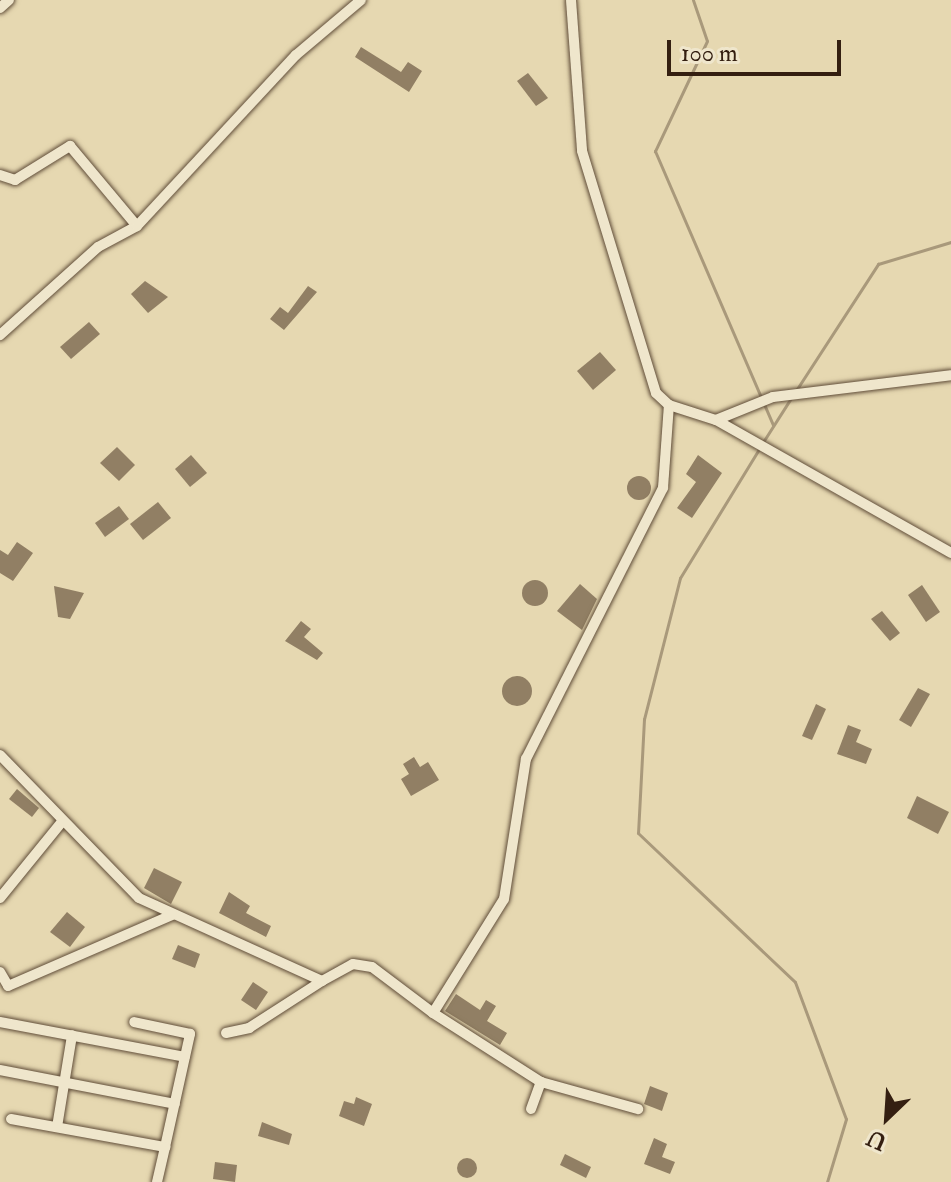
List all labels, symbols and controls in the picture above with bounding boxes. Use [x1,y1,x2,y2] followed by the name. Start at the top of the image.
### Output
[671,24,845,74] scale bar
[681,38,738,69] text: 100 m
[847,1078,927,1158] north arrow
[863,1123,891,1156] text: U

